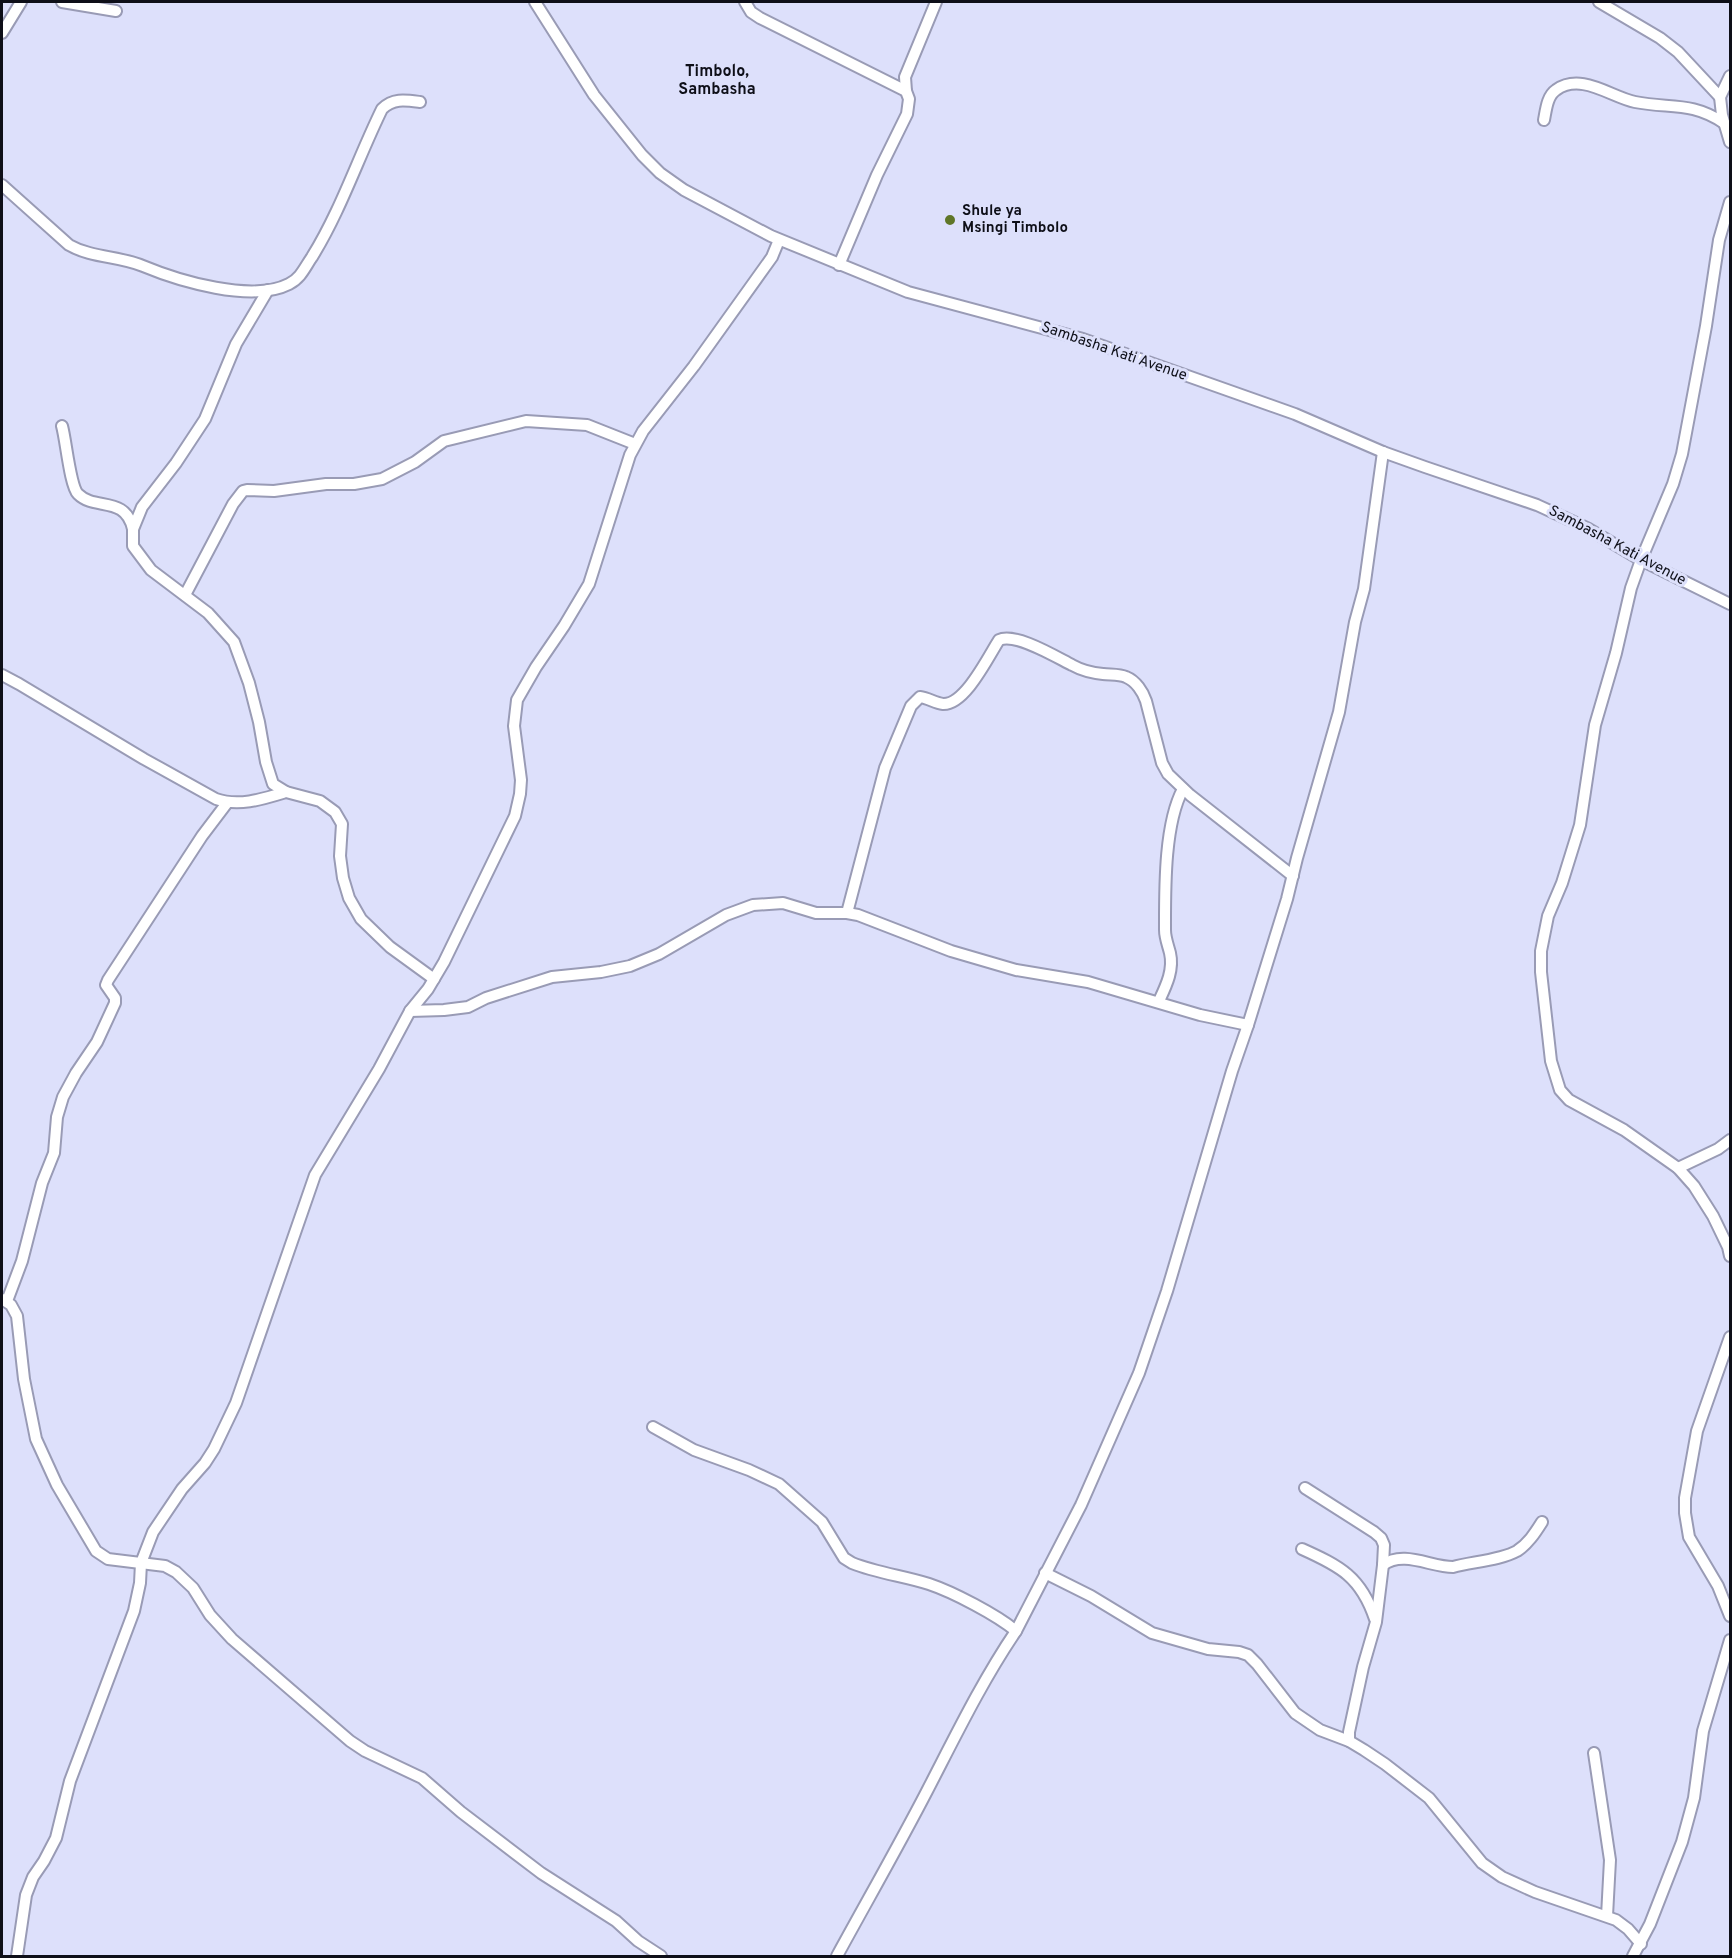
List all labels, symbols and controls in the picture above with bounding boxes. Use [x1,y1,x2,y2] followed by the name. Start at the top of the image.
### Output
[678,62,756,100] district label: Timbolo, Sambasha
[962,202,1068,238] place label: Shule ya Msingi Timbolo
[943,213,957,227] marker: Shule ya Msingi Timbolo
[1039,318,1189,386] street label: Sambasha Kati Avenue
[1545,502,1689,590] street label: Sambasha Kati Avenue

